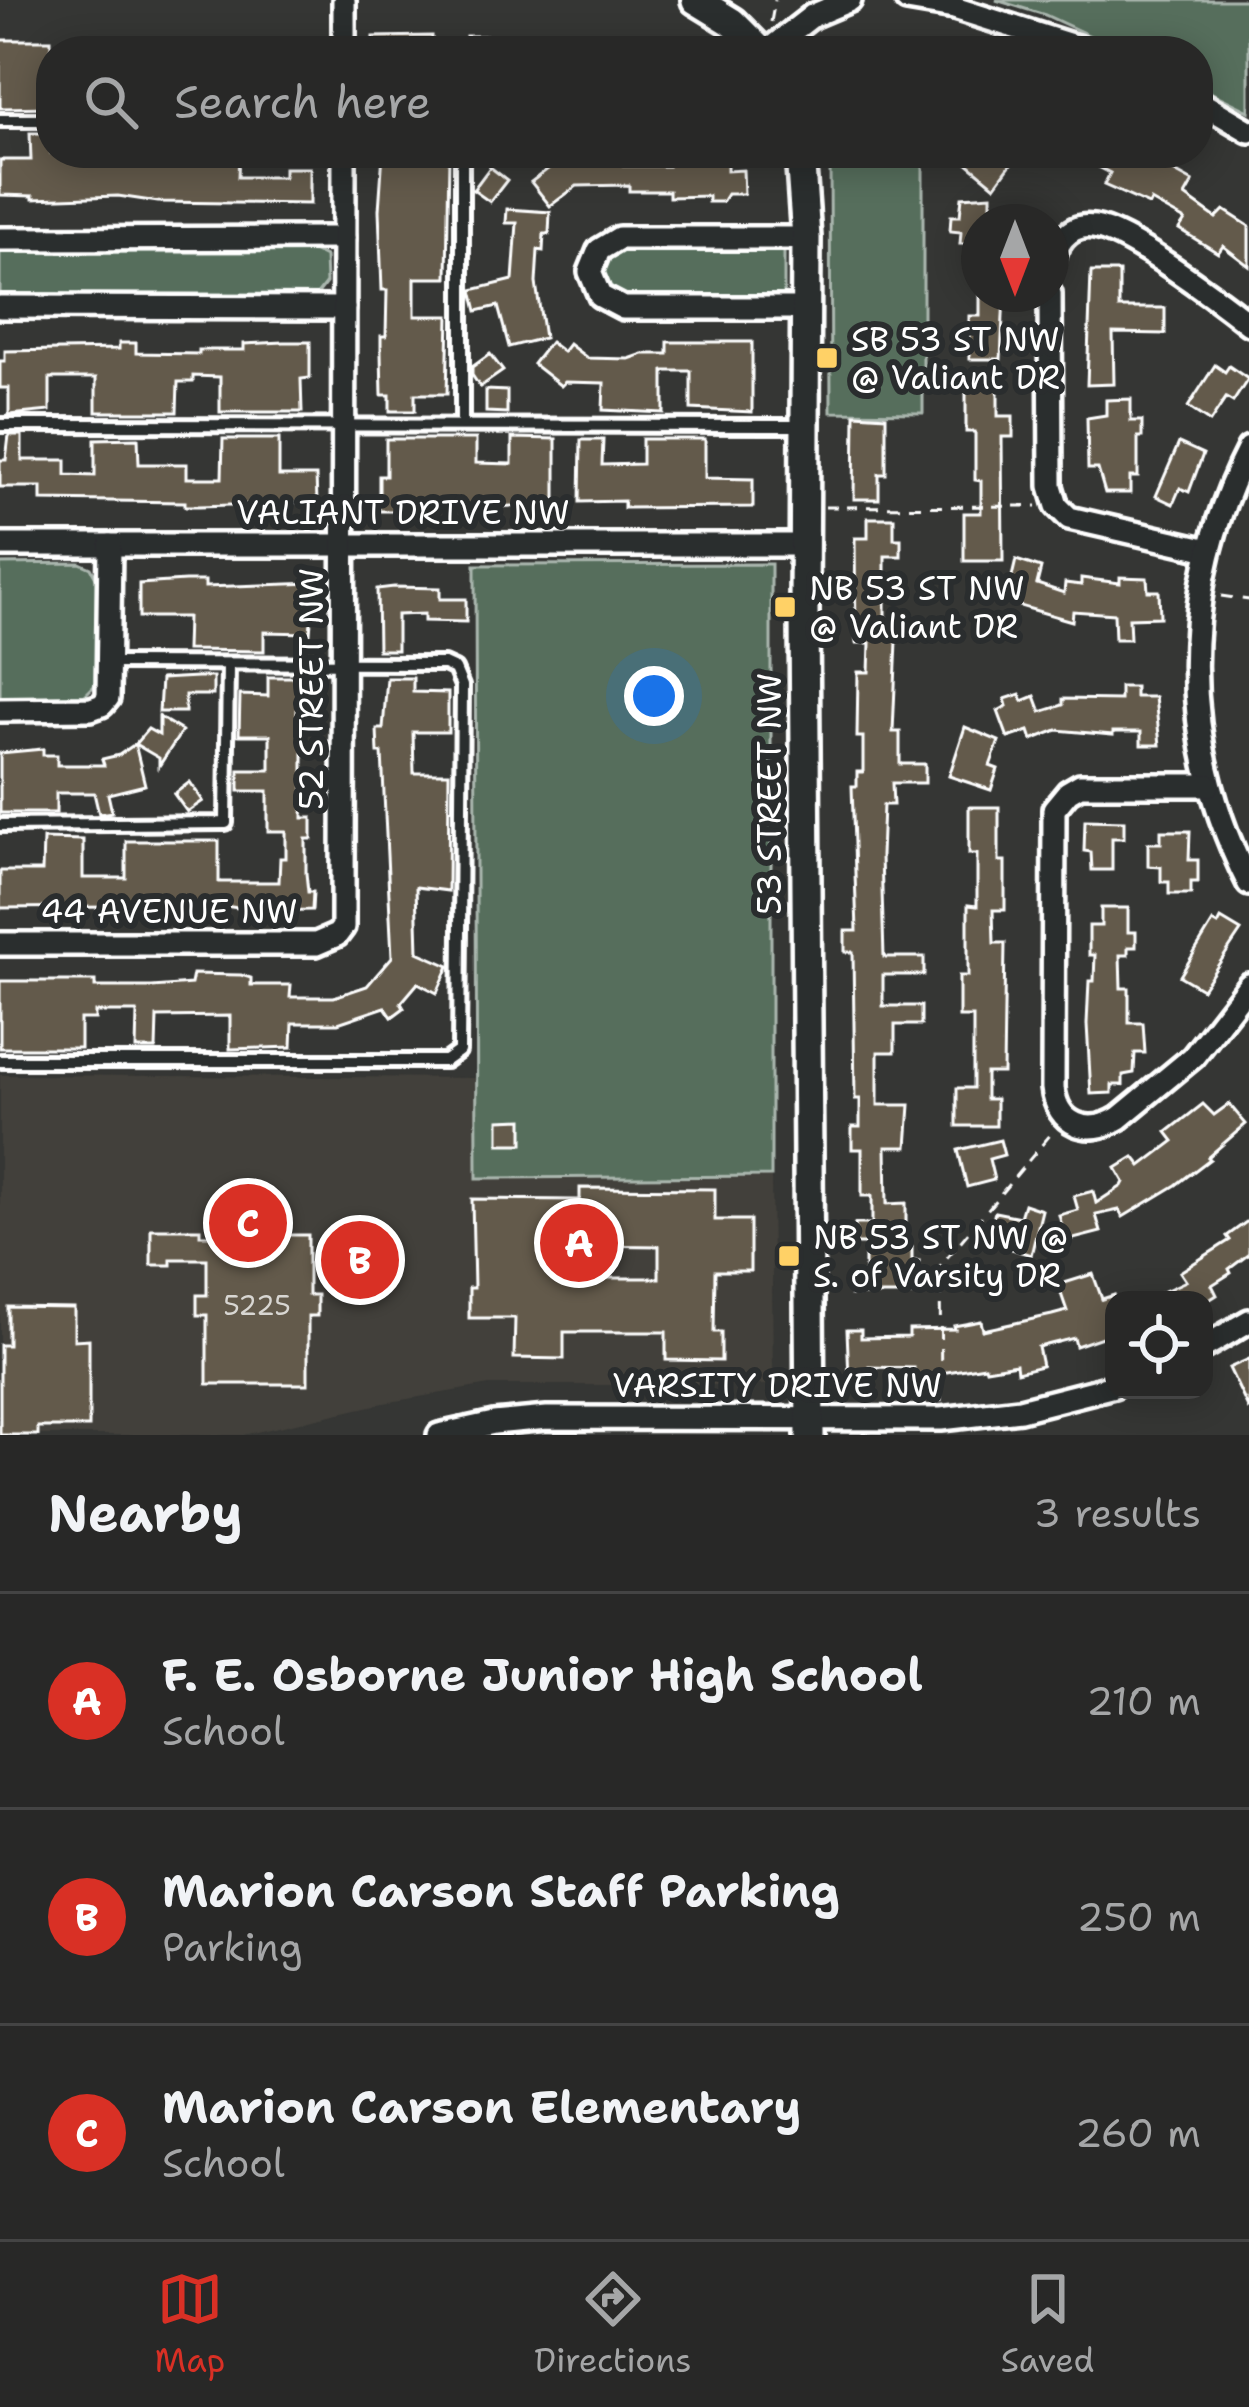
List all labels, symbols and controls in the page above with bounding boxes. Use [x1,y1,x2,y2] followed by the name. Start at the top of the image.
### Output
[36,36,1213,168] search box
[78,69,144,135] icon: search
[174,72,431,132] text: Search here
[961,204,1069,312] north arrow
[851,317,1060,400] place label: SB 53 ST NW @ Valiant DR
[814,345,840,371] marker: SB 53 ST NW @ Valiant DR
[236,490,570,535] street label: VALIANT DRIVE NW
[809,566,1025,649] place label: NB 53 ST NW @ Valiant DR
[289,568,334,810] street label: 52 STREET NW
[772,594,798,620] marker: NB 53 ST NW @ Valiant DR
[624,666,684,726] your location
[747,673,792,915] street label: 53 STREET NW
[40,889,298,934] street label: 44 AVENUE NW
[209,1178,287,1268] pin: C
[540,1198,618,1288] pin: A
[321,1215,399,1305] pin: B
[813,1215,1068,1298] place label: NB 53 ST NW @ S. of Varsity DR
[776,1243,802,1269] marker: NB 53 ST NW @ S. of Varsity DR
[223,1287,291,1324] house number: 5225
[1105,1291,1213,1399] map controls
[1105,1291,1213,1399] button: locate
[612,1363,942,1408] street label: VARSITY DRIVE NW
[48,1479,243,1547] text: Nearby
[1034,1487,1201,1539] text: 3 results
[162,1645,923,1705] text: F. E. Osborne Junior High School
[72,1675,102,1727] text: A
[1086,1675,1201,1727] text: 210 m
[162,1705,285,1757] text: School
[162,1861,840,1921] text: Marion Carson Staff Parking
[75,1891,99,1943] text: B
[1077,1891,1201,1943] text: 250 m
[162,1921,303,1973] text: Parking
[162,2077,801,2137] text: Marion Carson Elementary
[75,2107,99,2159] text: C
[1075,2107,1201,2159] text: 260 m
[162,2137,285,2189] text: School
[155,2266,225,2383] tab: Map
[534,2266,692,2383] tab: Directions
[1001,2266,1094,2383] tab: Saved

